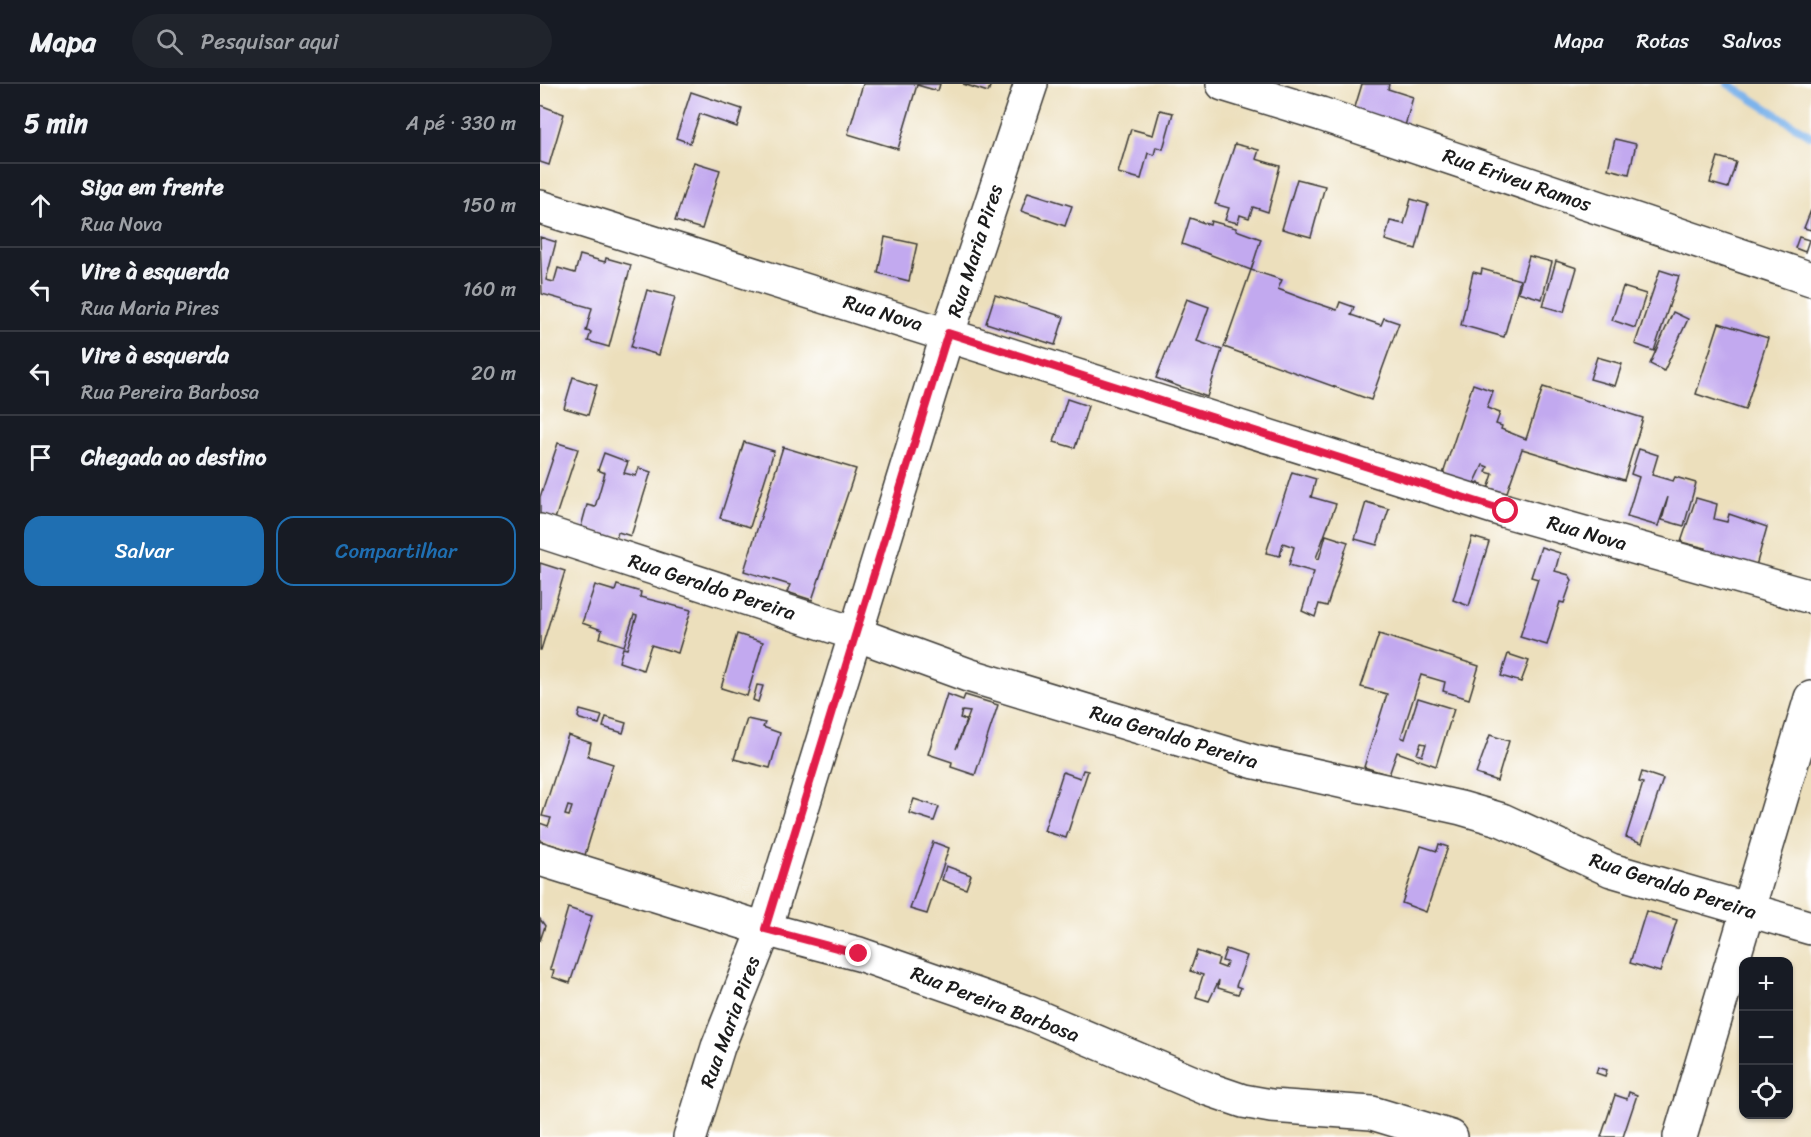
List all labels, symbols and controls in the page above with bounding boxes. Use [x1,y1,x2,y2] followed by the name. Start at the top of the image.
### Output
[132,14,552,68] search box
[30,17,96,66] text: Mapa
[201,22,339,61] text: Pesquisar aqui
[1554,22,1603,60] text: Mapa
[1636,22,1689,60] text: Rotas
[1722,22,1781,60] text: Salvos
[153,25,186,58] icon: search
[24,100,88,146] text: 5 min
[406,106,516,141] text: A pé · 330 m
[1438,138,1597,222] street label: Rua Eriveu Ramos
[81,168,224,207] text: Siga em frente
[937,179,1013,322] street label: Rua Maria Pires
[462,188,516,223] text: 150 m
[24,189,57,222] icon: ahead
[81,207,162,242] text: Rua Nova
[81,252,229,291] text: Vire à esquerda
[463,272,516,307] text: 160 m
[24,273,57,306] icon: left
[839,284,927,342] street label: Rua Nova
[81,291,219,326] text: Rua Maria Pires
[81,336,229,375] text: Vire à esquerda
[471,356,516,391] text: 20 m
[24,357,57,390] icon: left
[81,375,259,410] text: Rua Pereira Barbosa
[81,438,266,477] text: Chegada ao destino
[24,441,57,474] icon: arrive
[1492,497,1518,523] route start
[1543,505,1631,561] street label: Rua Nova
[24,516,264,586] button: Salvar
[276,516,516,586] button: Compartilhar
[624,543,800,631] street label: Rua Geraldo Pereira
[1086,695,1262,779] street label: Rua Geraldo Pereira
[1585,842,1761,930] street label: Rua Geraldo Pereira
[845,940,871,966] route end
[690,950,770,1093] street label: Rua Maria Pires
[906,956,1084,1052] street label: Rua Pereira Barbosa
[1739,957,1793,1119] map controls
[1739,957,1793,1011] button: +
[1739,1011,1793,1065] button: −
[1739,1065,1793,1119] button: locate

